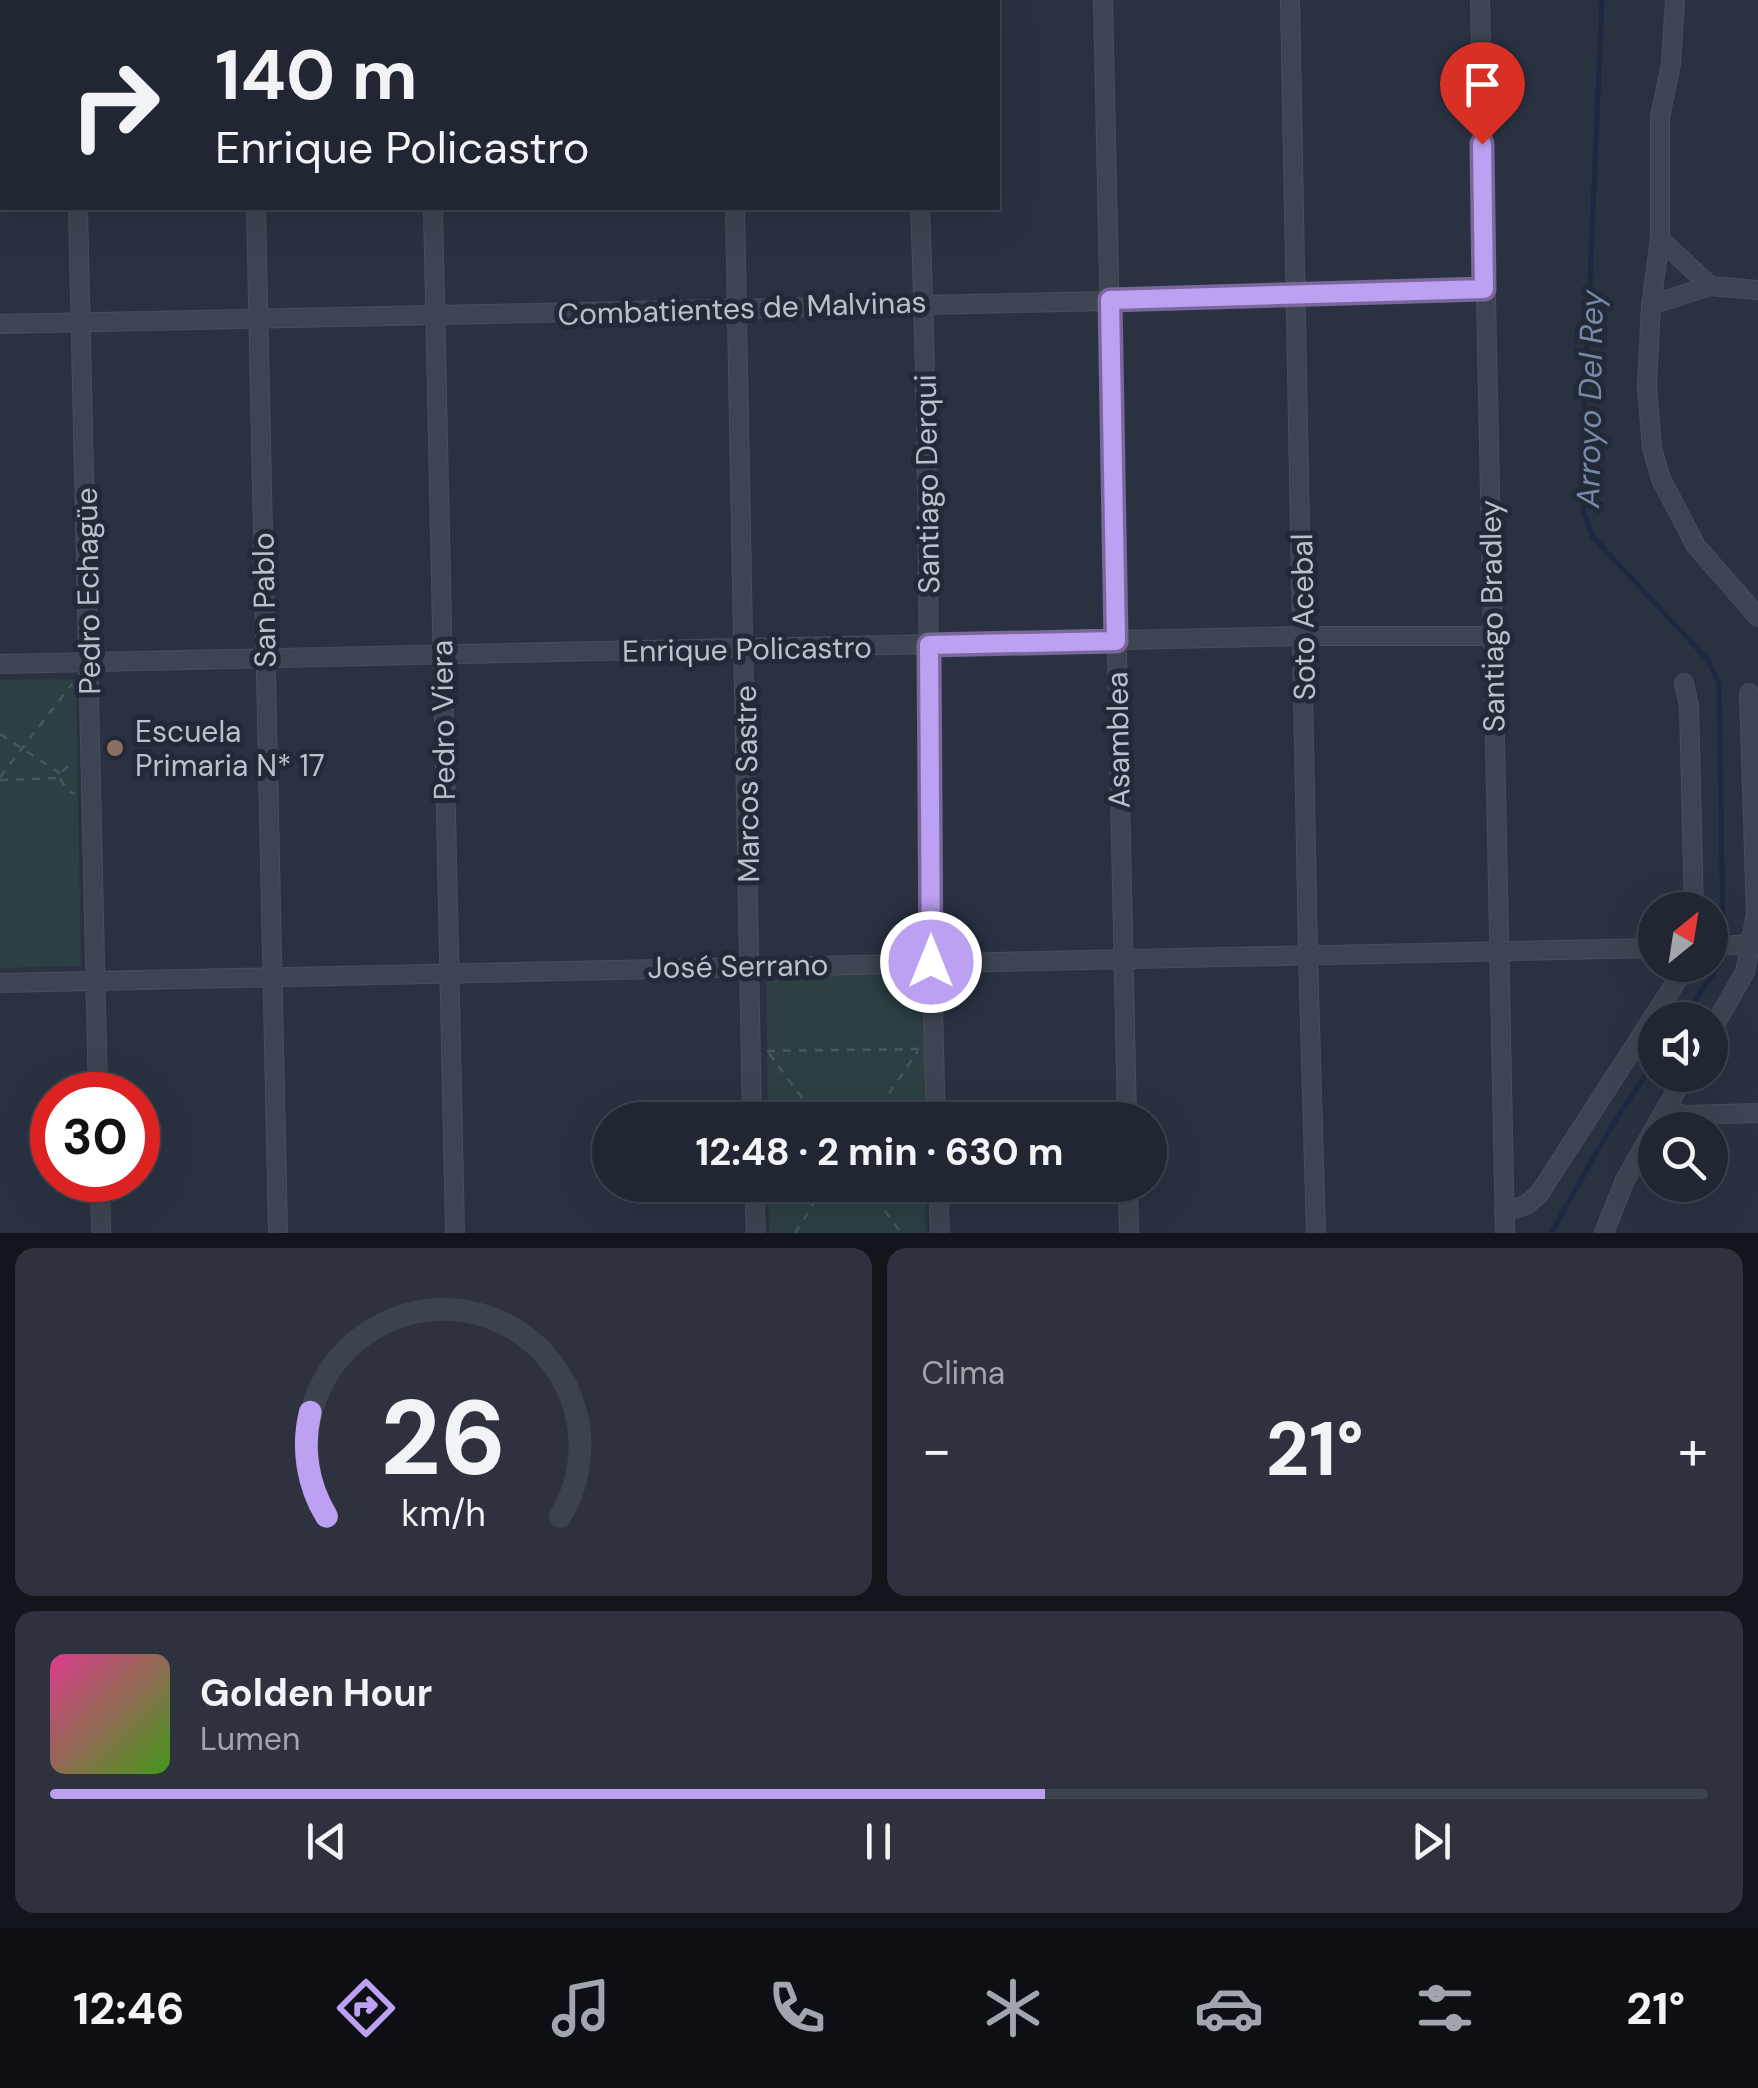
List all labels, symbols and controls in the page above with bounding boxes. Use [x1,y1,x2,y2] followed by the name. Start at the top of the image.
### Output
[215,30,418,121] text: 140 m
[50,40,180,170] icon: right
[1440,42,1525,145] pin
[1455,57,1510,112] icon: arrive
[215,118,590,177] text: Enrique Policastro
[557,282,927,334] street label: Combatientes de Malvinas
[1567,288,1613,509] water label: Arroyo Del Rey
[906,374,948,594] street label: Santiago Derqui
[67,487,109,695] street label: Pedro Echagüe
[1470,499,1514,732] street label: Santiago Bradley
[243,532,285,668] street label: San Pablo
[1282,533,1324,701] street label: Soto Acebal
[622,627,872,671] street label: Enrique Policastro
[422,639,464,801] street label: Pedro Viera
[1097,671,1139,809] street label: Asamblea
[726,685,768,883] street label: Marcos Sastre
[135,712,325,785] place label: Escuela Primaria N* 17
[104,737,126,759] marker: Escuela Primaria N* 17
[1638,892,1728,982] north arrow
[1638,892,1728,1202] map controls
[879,910,983,1014] position arrow
[647,945,829,987] street label: José Serrano
[1638,1002,1728,1092] button: sound
[30,1072,160,1202] speed limit sign: 30
[1638,1112,1728,1202] button: search
[696,1127,1063,1177] text: 12:48 · 2 min · 630 m
[922,1352,1005,1394] text: Clima
[380,1371,506,1506] text: 26
[1266,1401,1364,1498] text: 21°
[922,1414,952,1486] text: −
[1678,1414,1708,1486] text: +
[401,1491,485,1537] text: km/h
[200,1668,432,1718] text: Golden Hour
[200,1718,300,1760] text: Lumen
[299,1814,354,1869] icon: previous
[851,1814,906,1869] icon: pause
[1404,1814,1459,1869] icon: next
[331,1973,401,2043] icon: directions
[546,1973,616,2043] icon: music
[762,1973,832,2043] icon: phone
[978,1973,1048,2043] icon: climate
[1194,1973,1264,2043] icon: car
[1410,1973,1480,2043] icon: filters
[73,1979,185,2038] text: 12:46
[1626,1979,1685,2038] text: 21°

